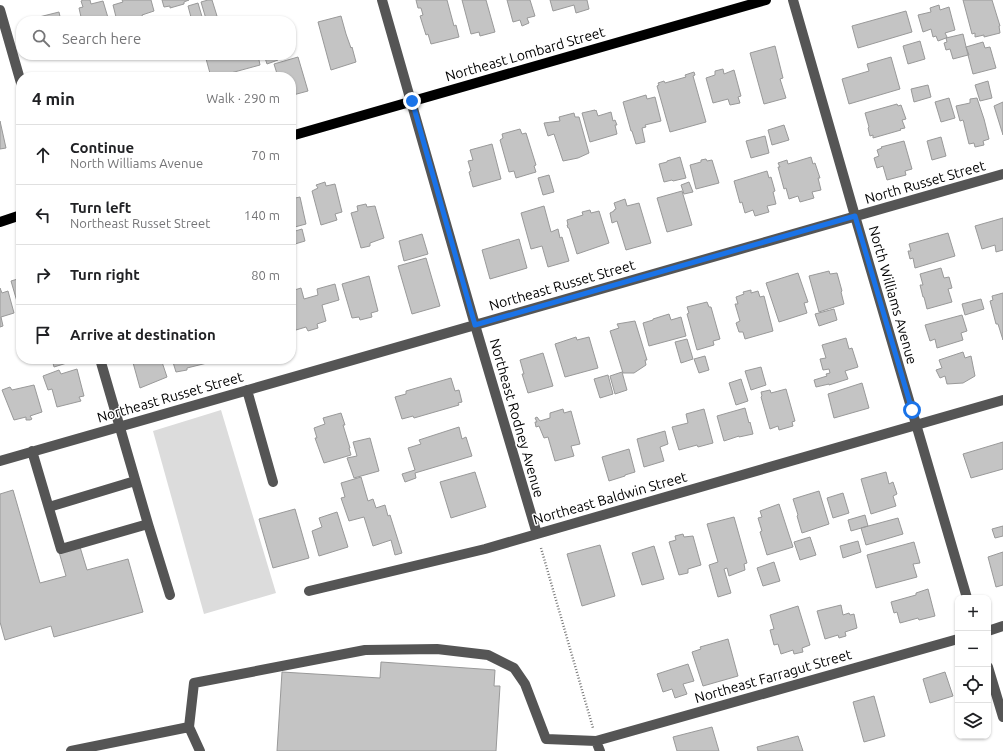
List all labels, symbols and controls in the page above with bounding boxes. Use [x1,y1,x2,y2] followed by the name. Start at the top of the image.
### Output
[16,16,296,60] search box
[443,23,607,84] street label: Northeast Lombard Street
[30,27,52,49] icon: search
[62,30,141,47] text: Search here
[32,89,75,108] text: 4 min
[206,91,280,105] text: Walk · 290 m
[403,92,421,110] route end
[70,139,134,156] text: Continue
[32,144,54,166] icon: ahead
[251,148,280,162] text: 70 m
[70,156,203,170] text: North Williams Avenue
[863,157,988,207] street label: North Russet Street
[70,199,131,216] text: Turn left
[32,204,54,226] icon: left
[244,208,280,222] text: 140 m
[70,216,210,230] text: Northeast Russet Street
[866,224,920,366] street label: North Williams Avenue
[487,256,637,314] street label: Northeast Russet Street
[32,264,54,286] icon: right
[70,266,140,283] text: Turn right
[251,268,280,282] text: 80 m
[32,324,54,346] icon: arrive
[70,326,216,343] text: Arrive at destination
[487,337,547,499] street label: Northeast Rodney Avenue
[95,368,245,426] street label: Northeast Russet Street
[903,401,921,419] route start
[531,468,689,528] street label: Northeast Baldwin Street
[955,595,991,739] map controls
[955,595,991,631] button: +
[955,631,991,667] button: −
[693,646,854,706] street label: Northeast Farragut Street
[955,667,991,703] button: locate
[955,703,991,739] button: layers

